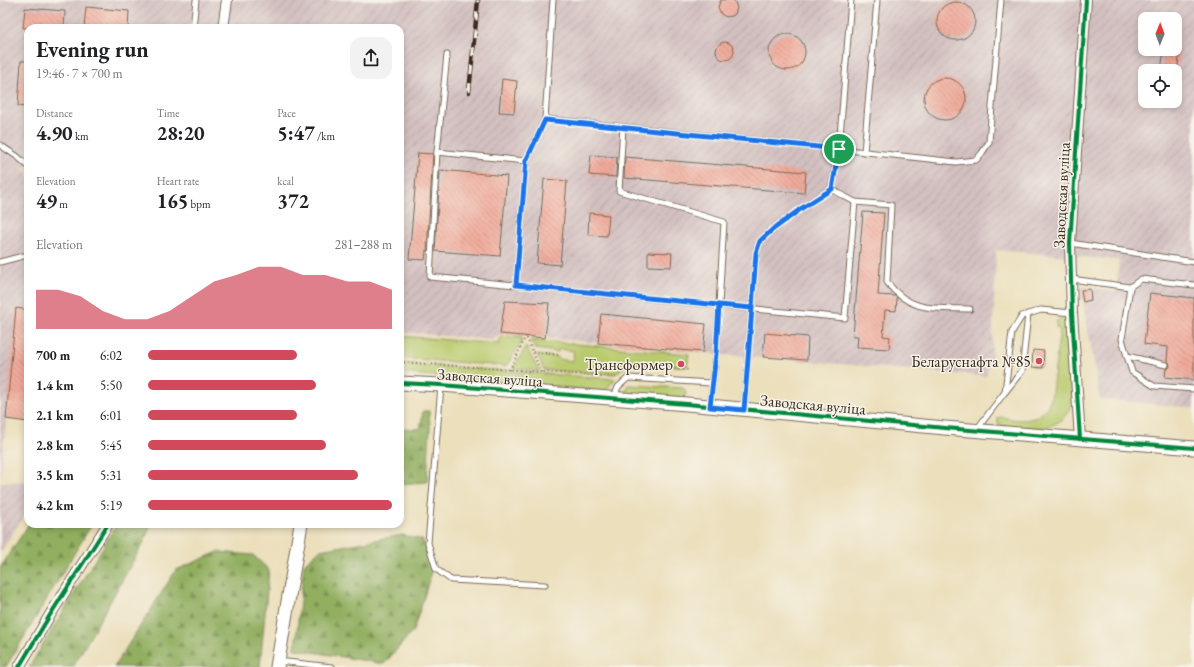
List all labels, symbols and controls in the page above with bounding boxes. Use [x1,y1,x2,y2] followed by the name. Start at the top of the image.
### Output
[1138,12,1182,56] north arrow
[1138,12,1182,108] map controls
[36,35,149,64] text: Evening run
[350,37,392,79] button: share
[1138,64,1182,108] button: locate
[36,65,123,82] text: 19:46 · 7 × 700 m
[36,106,73,120] text: Distance
[157,106,180,120] text: Time
[277,106,296,120] text: Pace
[36,120,73,146] text: 4.90
[157,120,205,146] text: 28:20
[277,120,315,146] text: 5:47
[73,129,89,143] text: km
[315,129,335,143] text: /km
[822,132,856,166] pin
[828,138,850,160] icon: arrive
[1048,141,1075,248] street label: Заводская вуліца
[36,174,76,188] text: Elevation
[157,174,199,188] text: Heart rate
[277,174,294,188] text: kcal
[36,188,57,214] text: 49
[157,188,188,214] text: 165
[277,188,309,214] text: 372
[57,197,68,211] text: m
[188,197,211,211] text: bpm
[36,236,83,253] text: Elevation
[335,236,392,253] text: 281–288 m
[36,347,70,364] text: 700 m
[100,347,122,364] text: 6:02
[911,351,1031,372] place label: Беларуснафта №85
[585,354,673,375] place label: Трансформер
[1034,356,1044,366] marker: Беларуснафта №85
[676,359,686,369] marker: Трансформер
[436,363,544,392] street label: Заводская вуліца
[36,377,74,394] text: 1.4 km
[100,377,122,394] text: 5:50
[759,389,867,420] street label: Заводская вуліца
[36,407,74,424] text: 2.1 km
[100,407,122,424] text: 6:01
[36,437,74,454] text: 2.8 km
[100,437,122,454] text: 5:45
[36,467,74,484] text: 3.5 km
[100,467,122,484] text: 5:31
[36,497,74,514] text: 4.2 km
[100,497,122,514] text: 5:19

